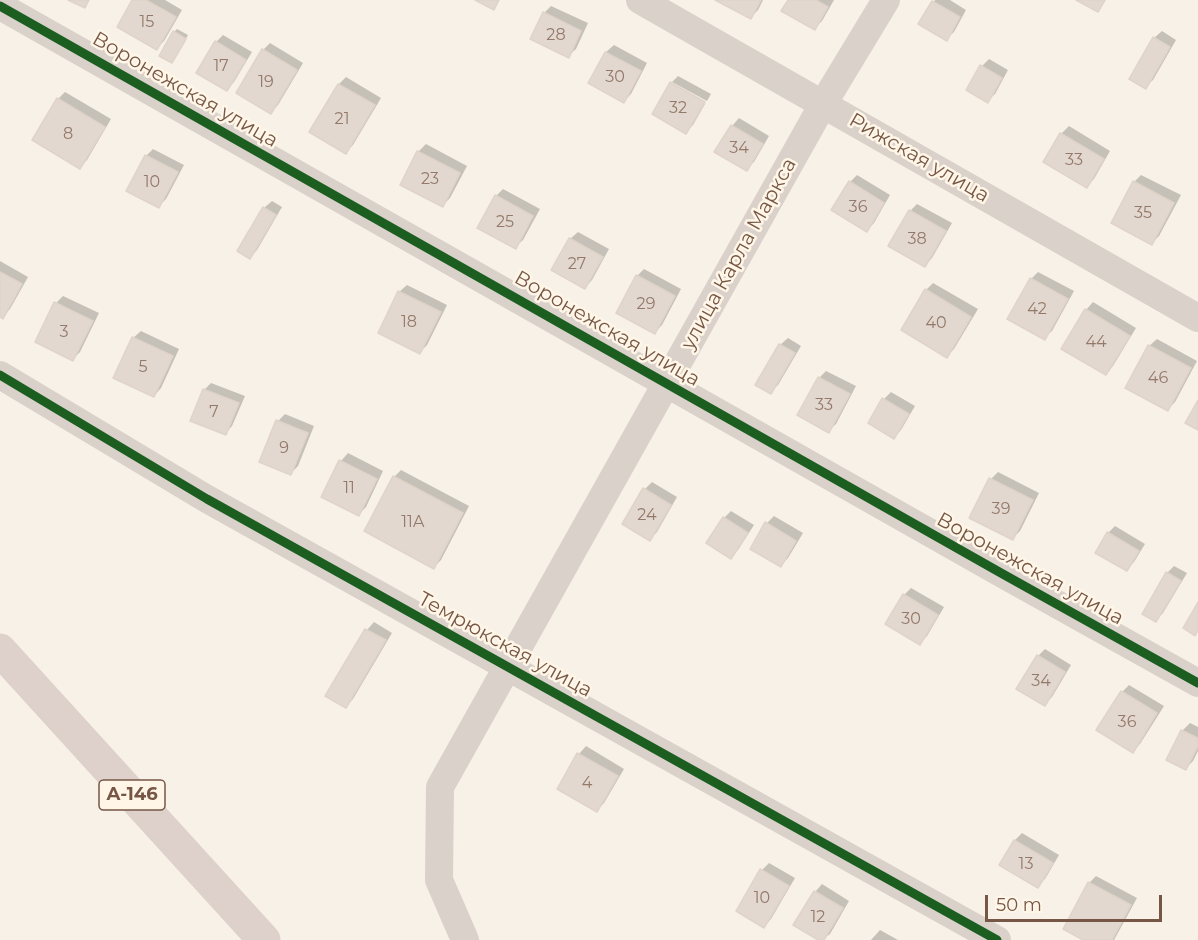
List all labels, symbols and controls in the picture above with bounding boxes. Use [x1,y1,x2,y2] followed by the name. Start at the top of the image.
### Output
[140,12,154,32] house number: 15
[546,25,566,45] house number: 28
[88,27,282,153] street label: Воронежская улица
[213,56,229,76] house number: 17
[605,67,625,87] house number: 30
[258,72,274,92] house number: 19
[669,98,687,118] house number: 32
[845,108,993,208] street label: Рижская улица
[335,109,349,129] house number: 21
[63,124,73,144] house number: 8
[729,138,749,158] house number: 34
[1065,150,1083,170] house number: 33
[676,154,802,354] street label: улица Карла Маркса
[421,169,439,189] house number: 23
[144,172,160,192] house number: 10
[849,197,867,217] house number: 36
[1134,203,1152,223] house number: 35
[496,212,514,232] house number: 25
[907,229,927,249] house number: 38
[568,254,586,274] house number: 27
[510,266,704,392] street label: Воронежская улица
[637,294,655,314] house number: 29
[1027,299,1047,319] house number: 42
[401,312,417,332] house number: 18
[925,313,947,333] house number: 40
[59,322,69,342] house number: 3
[1085,332,1107,352] house number: 44
[138,357,148,377] house number: 5
[1148,368,1168,388] house number: 46
[815,395,833,415] house number: 33
[209,402,219,422] house number: 7
[279,438,289,458] house number: 9
[343,478,355,498] house number: 11
[992,499,1010,519] house number: 39
[637,505,657,525] house number: 24
[932,508,1128,630] street label: Воронежская улица
[401,512,425,532] house number: 11А
[414,587,596,703] street label: Темрюкская улица
[901,609,921,629] house number: 30
[1031,671,1051,691] house number: 34
[1118,712,1136,732] house number: 36
[582,773,592,793] house number: 4
[99,780,165,810] road number: А-146
[1019,854,1033,874] house number: 13
[988,883,1165,921] scale bar
[754,888,770,908] house number: 10
[996,894,1042,916] text: 50 m
[811,907,825,927] house number: 12

